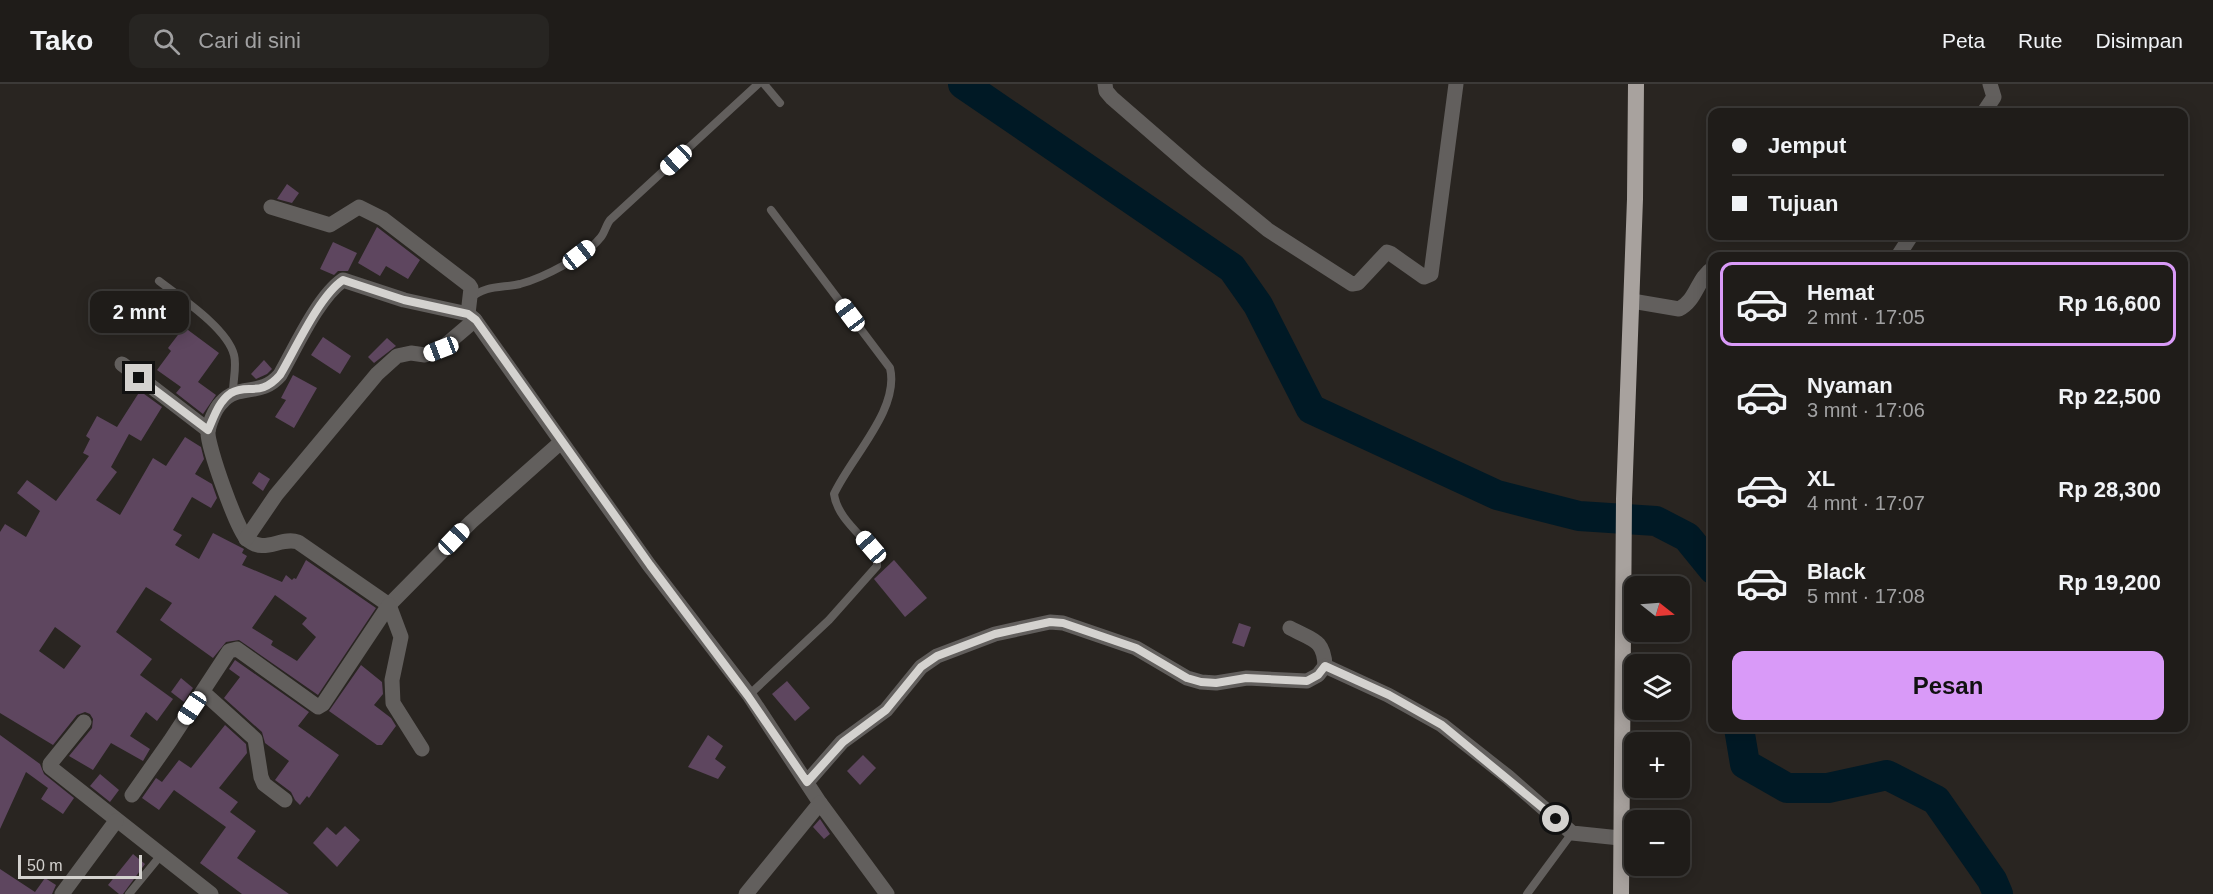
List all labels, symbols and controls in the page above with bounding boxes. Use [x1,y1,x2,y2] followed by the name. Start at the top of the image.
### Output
[129,14,549,68] search box
[30,25,93,56] text: Tako
[150,25,183,58] icon: search
[198,28,301,53] text: Cari di sini
[1942,29,1985,52] text: Peta
[2018,29,2062,52] text: Rute
[2095,29,2183,52] text: Disimpan
[1768,133,1846,158] text: Jemput
[657,141,695,179] car
[1768,191,1838,216] text: Tujuan
[559,237,599,273] car
[1735,277,1789,331] icon: car
[1807,280,1874,305] text: Hemat
[90,291,188,333] callout: 2 mnt
[2058,291,2161,316] text: Rp 16,600
[832,295,868,335] car
[113,301,166,323] text: 2 mnt
[1807,306,1925,328] text: 2 mnt · 17:05
[421,334,461,364] car
[125,364,152,391] route end
[1735,370,1789,424] icon: car
[1807,373,1893,398] text: Nyaman
[2058,384,2161,409] text: Rp 22,500
[1807,399,1925,421] text: 3 mnt · 17:06
[1735,463,1789,517] icon: car
[1807,466,1835,491] text: XL
[2058,477,2161,502] text: Rp 28,300
[1807,492,1925,514] text: 4 mnt · 17:07
[435,520,473,558] car
[852,528,890,566] car
[1735,556,1789,610] icon: car
[1807,559,1866,584] text: Black
[2058,570,2161,595] text: Rp 19,200
[1624,576,1690,642] north arrow
[1624,576,1690,876] map controls
[1807,585,1925,607] text: 5 mnt · 17:08
[1732,651,2164,720] button: Pesan
[1624,654,1690,720] button: layers
[174,688,210,728] car
[1624,732,1690,798] button: +
[1542,805,1569,832] route start
[1624,810,1690,876] button: −
[18,852,142,880] scale bar
[27,857,63,874] text: 50 m

